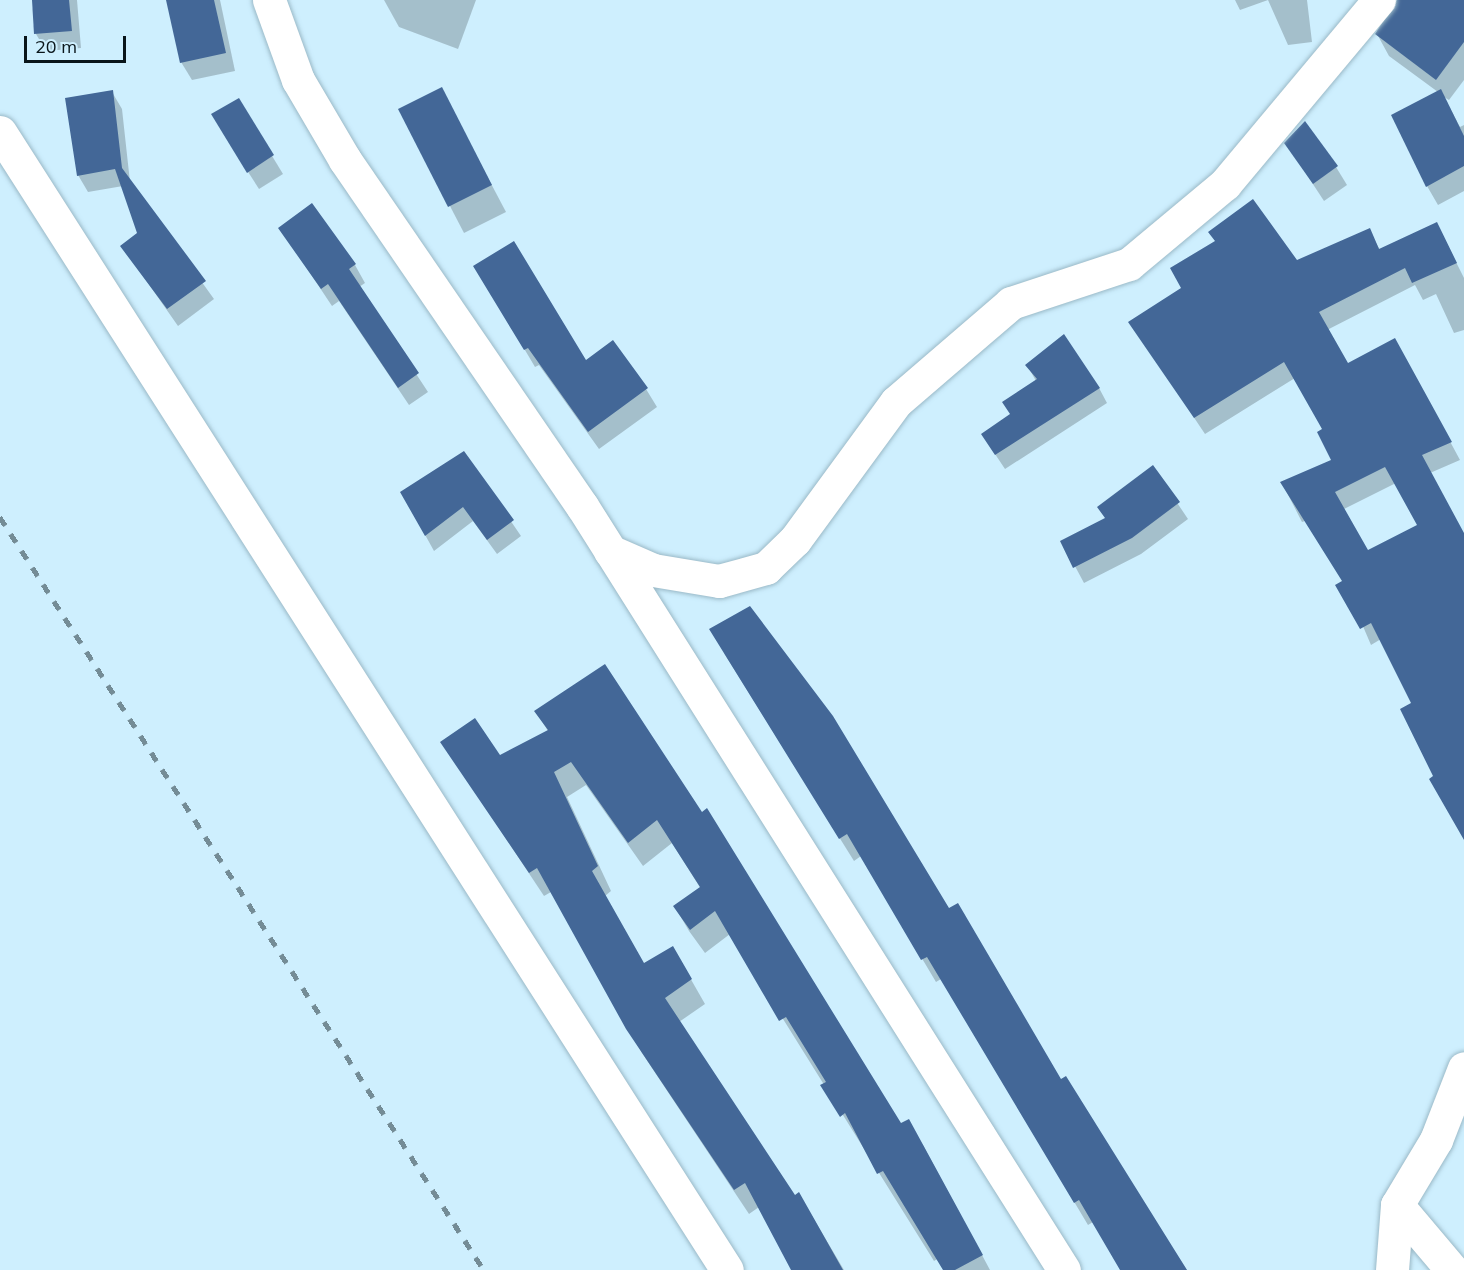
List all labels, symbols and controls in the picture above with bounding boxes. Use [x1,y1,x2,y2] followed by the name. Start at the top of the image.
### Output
[27,24,129,62] scale bar
[35,35,77,58] text: 20 m

